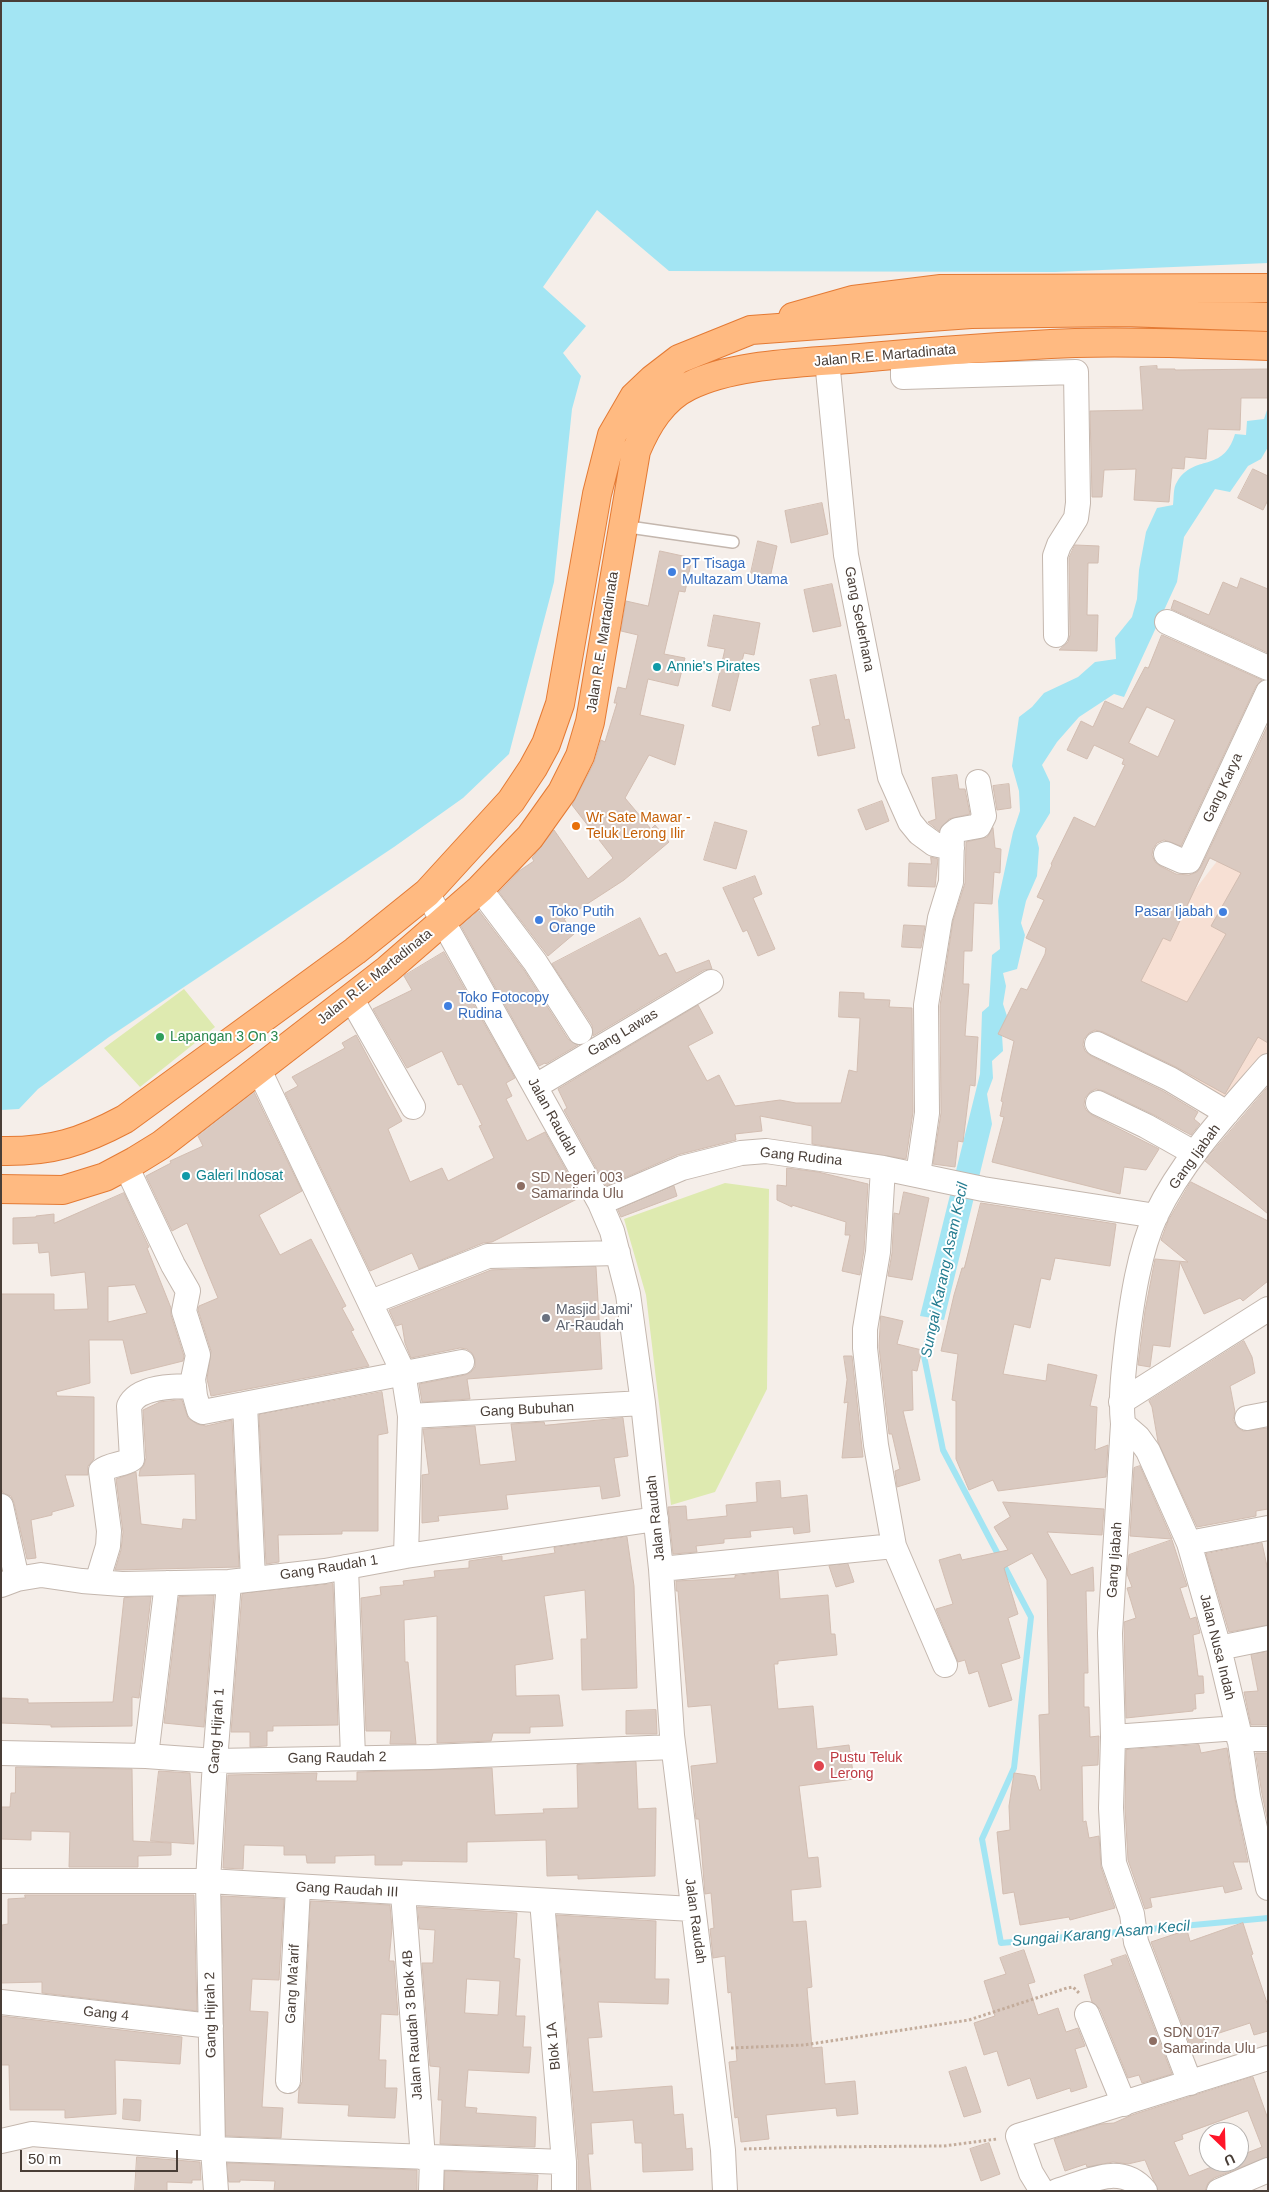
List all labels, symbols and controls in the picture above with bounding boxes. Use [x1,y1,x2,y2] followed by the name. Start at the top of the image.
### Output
[813,341,957,371] street label: Jalan R.E. Martadinata
[682,556,788,588] place label: PT Tisaga Multazam Utama
[841,565,877,673] street label: Gang Sederhana
[666,566,678,578] marker: PT Tisaga Multazam Utama
[584,570,622,714] street label: Jalan R.E. Martadinata
[667,659,760,675] place label: Annie's Pirates
[651,661,663,673] marker: Annie's Pirates
[1200,751,1246,825] street label: Gang Karya
[586,810,691,842] place label: Wr Sate Mawar - Teluk Lerong Ilir
[570,820,582,832] marker: Wr Sate Mawar - Teluk Lerong Ilir
[549,904,614,936] place label: Toko Putih Orange
[1134,904,1213,920] place label: Pasar Ijabah
[1217,906,1229,918] marker: Pasar Ijabah
[533,914,545,926] marker: Toko Putih Orange
[314,926,436,1028] street label: Jalan R.E. Martadinata
[458,990,549,1022] place label: Toko Fotocopy Rudina
[442,1000,454,1012] marker: Toko Fotocopy Rudina
[585,1006,661,1060] street label: Gang Lawas
[170,1029,278,1045] place label: Lapangan 3 On 3
[154,1031,166,1043] marker: Lapangan 3 On 3
[524,1075,580,1159] street label: Jalan Raudah
[1166,1121,1224,1193] street label: Gang Ijabah
[759,1144,843,1170] street label: Gang Rudina
[196,1168,283,1184] place label: Galeri Indosat
[180,1170,192,1182] marker: Galeri Indosat
[531,1170,624,1202] place label: SD Negeri 003 Samarinda Ulu
[515,1180,527,1192] marker: SD Negeri 003 Samarinda Ulu
[918,1181,972,1359] water label: Sungai Karang Asam Kecil
[556,1302,633,1334] place label: Masjid Jami' Ar-Raudah
[540,1312,552,1324] marker: Masjid Jami' Ar-Raudah
[480,1399,574,1421] street label: Gang Bubuhan
[643,1474,669,1562] street label: Jalan Raudah
[1104,1521,1126,1599] street label: Gang Ijabah
[279,1552,379,1584] street label: Gang Raudah 1
[1196,1592,1238,1702] street label: Jalan Nusa Indah
[206,1687,228,1775] street label: Gang Hijrah 1
[287,1749,387,1767] street label: Gang Raudah 2
[830,1750,902,1782] place label: Pustu Teluk Lerong
[812,1759,826,1773] marker: Pustu Teluk Lerong
[681,1877,709,1965] street label: Jalan Raudah
[295,1879,399,1901] street label: Gang Raudah III
[1011,1917,1191,1951] water label: Sungai Karang Asam Kecil
[283,1944,303,2024] street label: Gang Ma'arif
[399,1949,427,2101] street label: Jalan Raudah 3 Blok 4B
[202,1972,220,2058] street label: Gang Hijrah 2
[82,2003,130,2025] street label: Gang 4
[544,2021,564,2071] street label: Blok 1A
[1163,2025,1256,2058] place label: SDN 017 Samarinda Ulu
[1147,2035,1159,2047] marker: SDN 017 Samarinda Ulu
[1199,2122,1249,2172] north arrow
[22,2140,180,2172] scale bar
[28,2150,61,2167] text: 50 m
[1222,2150,1238,2169] text: U

